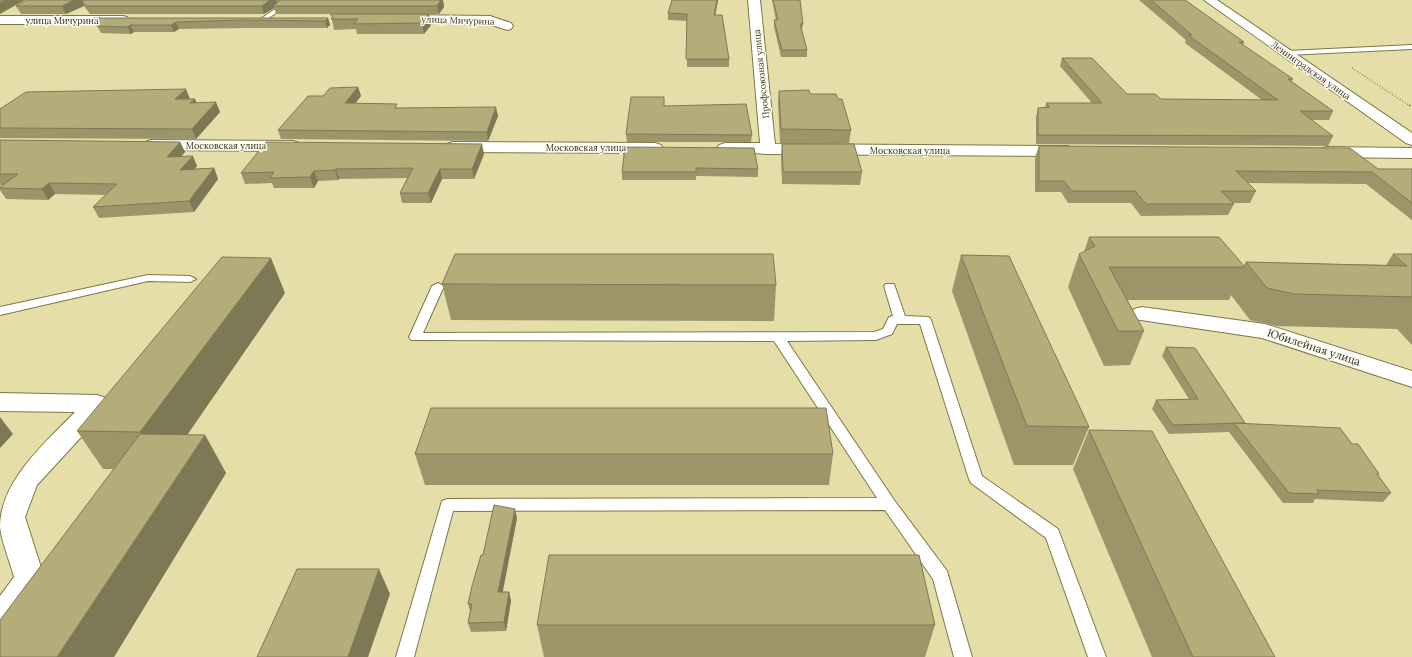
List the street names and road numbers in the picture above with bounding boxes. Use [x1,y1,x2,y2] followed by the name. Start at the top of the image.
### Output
[421,13,495,27] street label: улица Мичурина
[25,15,99,26] street label: улица Мичурина
[751,29,771,119] street label: Профсоюзная улица
[1269,38,1353,102] street label: Ленинградская улица
[186,140,267,151] street label: Московская улица
[546,142,627,153] street label: Московская улица
[870,145,951,156] street label: Московская улица
[1266,325,1363,369] street label: Юбилейная улица

